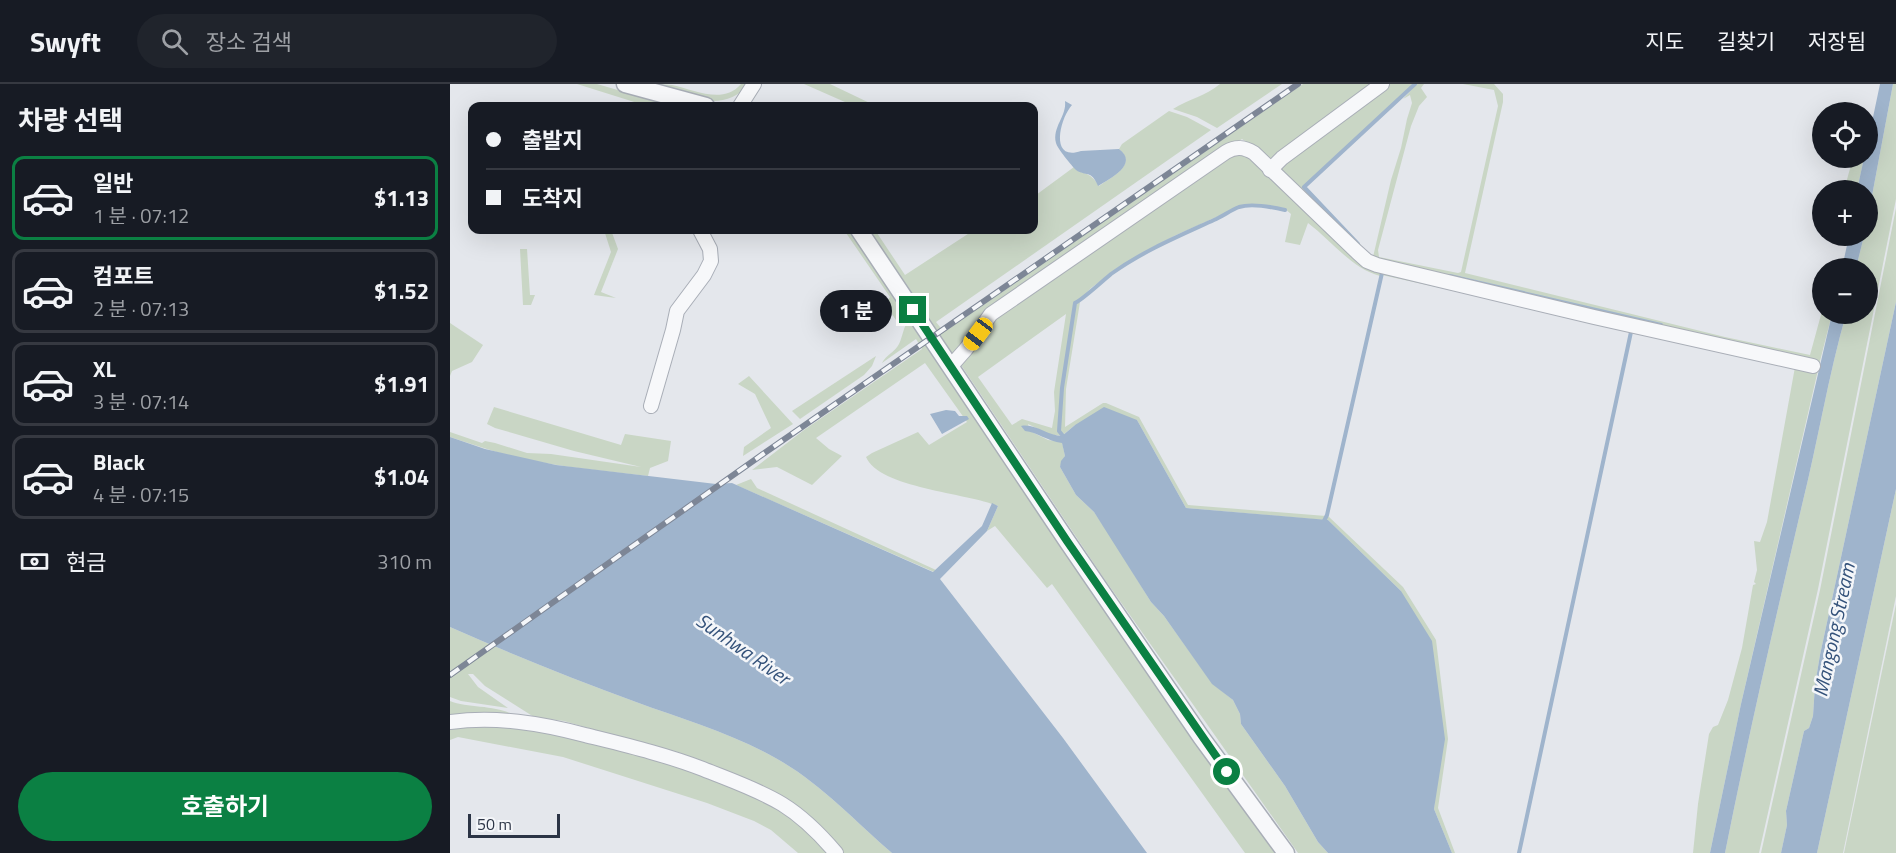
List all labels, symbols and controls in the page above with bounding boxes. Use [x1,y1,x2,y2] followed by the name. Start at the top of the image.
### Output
[137,14,557,68] search box
[30,20,101,63] text: Swyft
[158,25,191,58] icon: search
[206,25,292,59] text: 장소 검색
[1645,25,1684,57] text: 지도
[1717,25,1775,57] text: 길찾기
[1808,25,1866,57] text: 저장됨
[18,99,123,140] text: 차량 선택
[1812,102,1878,324] map controls
[1812,102,1878,168] button: locate
[522,123,583,157] text: 출발지
[93,166,133,200] text: 일반
[21,171,75,225] icon: car
[1812,180,1878,246] button: +
[374,181,429,215] text: $1.13
[522,181,583,215] text: 도착지
[93,200,189,231] text: 1 분 · 07:12
[1812,258,1878,324] button: −
[93,259,154,293] text: 컴포트
[21,264,75,318] icon: car
[374,274,429,308] text: $1.52
[820,289,892,331] callout: 1 분
[93,293,189,324] text: 2 분 · 07:13
[839,295,873,326] text: 1 분
[899,296,926,323] route end
[960,314,996,354] car
[93,352,116,386] text: XL
[21,357,75,411] icon: car
[374,367,429,401] text: $1.91
[93,386,189,417] text: 3 분 · 07:14
[93,445,145,479] text: Black
[21,450,75,504] icon: car
[374,460,429,494] text: $1.04
[93,479,189,510] text: 4 분 · 07:15
[18,545,51,578] icon: cash
[66,545,106,579] text: 현금
[377,546,432,577] text: 310 m
[1804,560,1863,699] water label: Mangong Stream
[690,605,799,694] water label: Sunhwa River
[1213,758,1240,785] route start
[18,772,432,841] button: 호출하기
[468,811,560,838] scale bar
[477,812,512,836] text: 50 m

